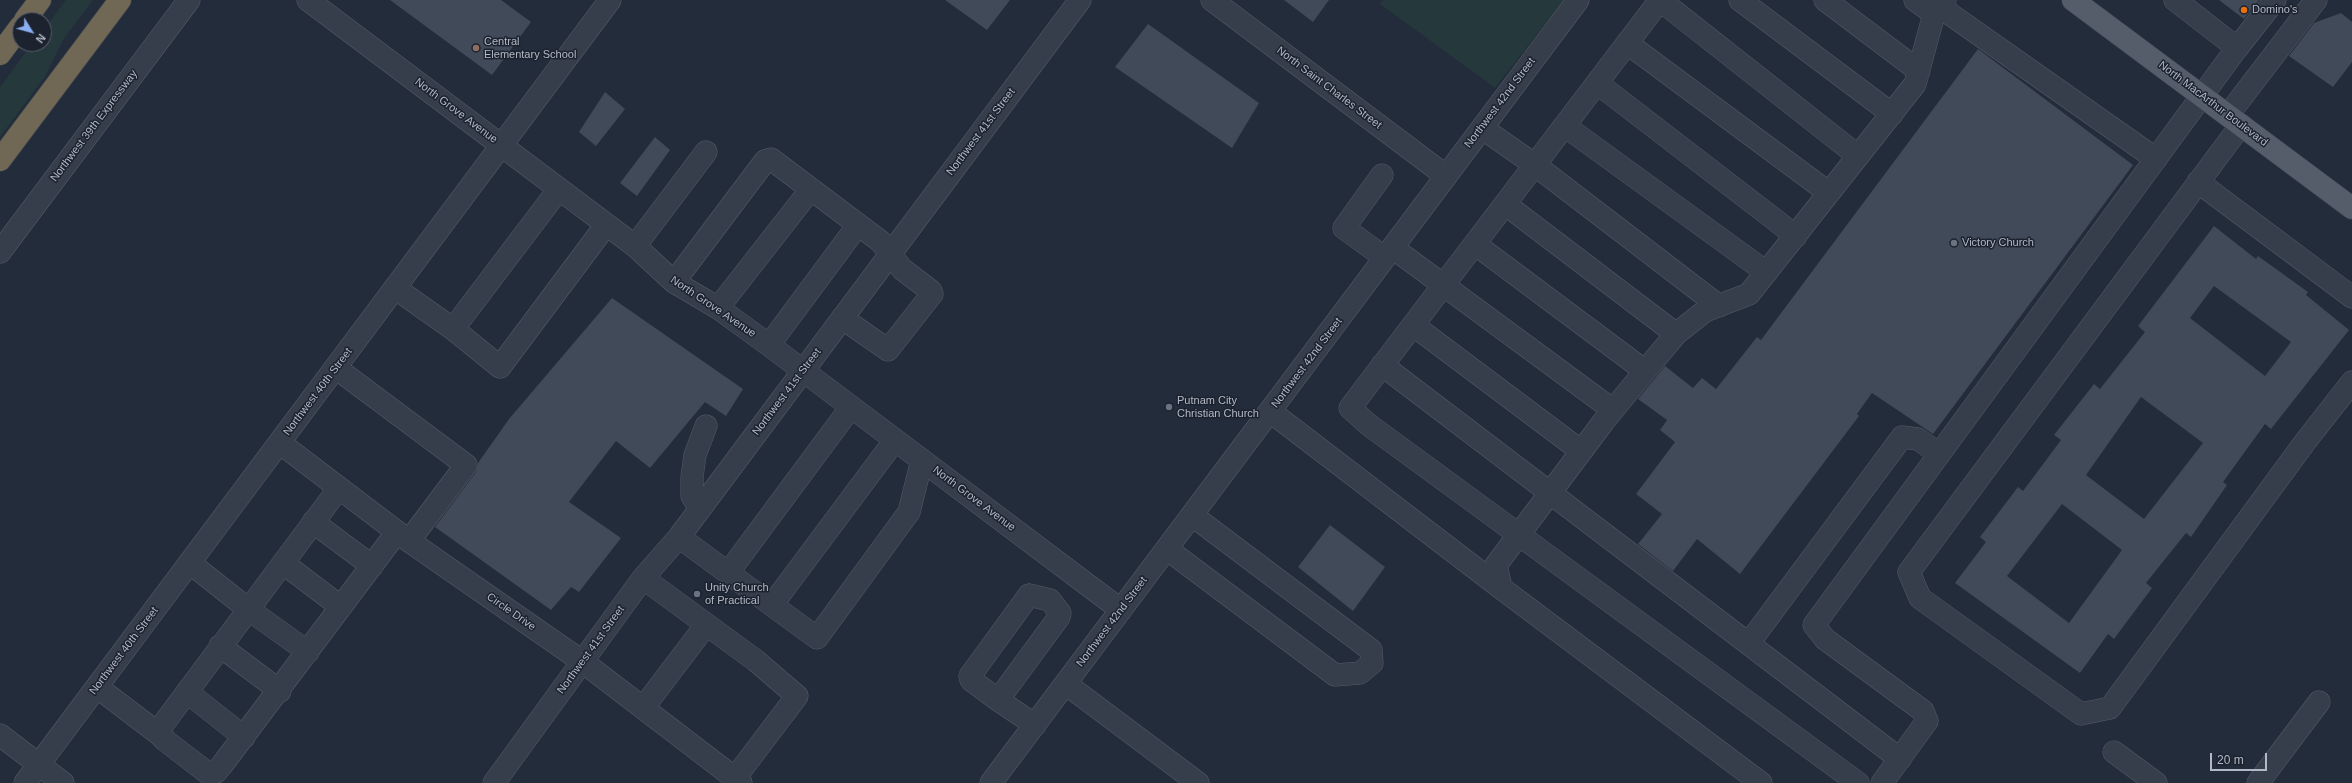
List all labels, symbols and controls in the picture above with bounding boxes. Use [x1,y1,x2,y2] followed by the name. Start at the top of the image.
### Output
[2252,3,2298,17] place label: Domino's
[2239,5,2249,15] marker: Domino's
[12,12,52,52] north arrow
[34,32,48,45] text: N
[484,35,576,61] place label: Central Elementary School
[471,43,481,53] marker: Central Elementary School
[1274,44,1384,132] street label: North Saint Charles Street
[1462,55,1538,151] street label: Northwest 42nd Street
[2156,59,2270,149] street label: North MacArthur Boulevard
[48,68,140,184] street label: Northwest 39th Expressway
[412,76,500,146] street label: North Grove Avenue
[944,86,1018,178] street label: Northwest 41st Street
[1962,236,2034,250] place label: Victory Church
[1949,238,1959,248] marker: Victory Church
[668,274,758,340] street label: North Grove Avenue
[1269,315,1345,411] street label: Northwest 42nd Street
[281,346,355,438] street label: Northwest 40th Street
[750,346,824,438] street label: Northwest 41st Street
[1177,394,1259,420] place label: Putnam City Christian Church
[1164,402,1174,412] marker: Putnam City Christian Church
[930,464,1018,534] street label: North Grove Avenue
[1074,574,1150,670] street label: Northwest 42nd Street
[705,581,769,607] place label: Unity Church of Practical
[692,589,702,599] marker: Unity Church of Practical
[484,590,538,634] street label: Circle Drive
[555,603,627,697] street label: Northwest 41st Street
[87,605,161,697] street label: Northwest 40th Street
[2212,745,2269,771] scale bar
[2217,753,2244,767] text: 20 m

